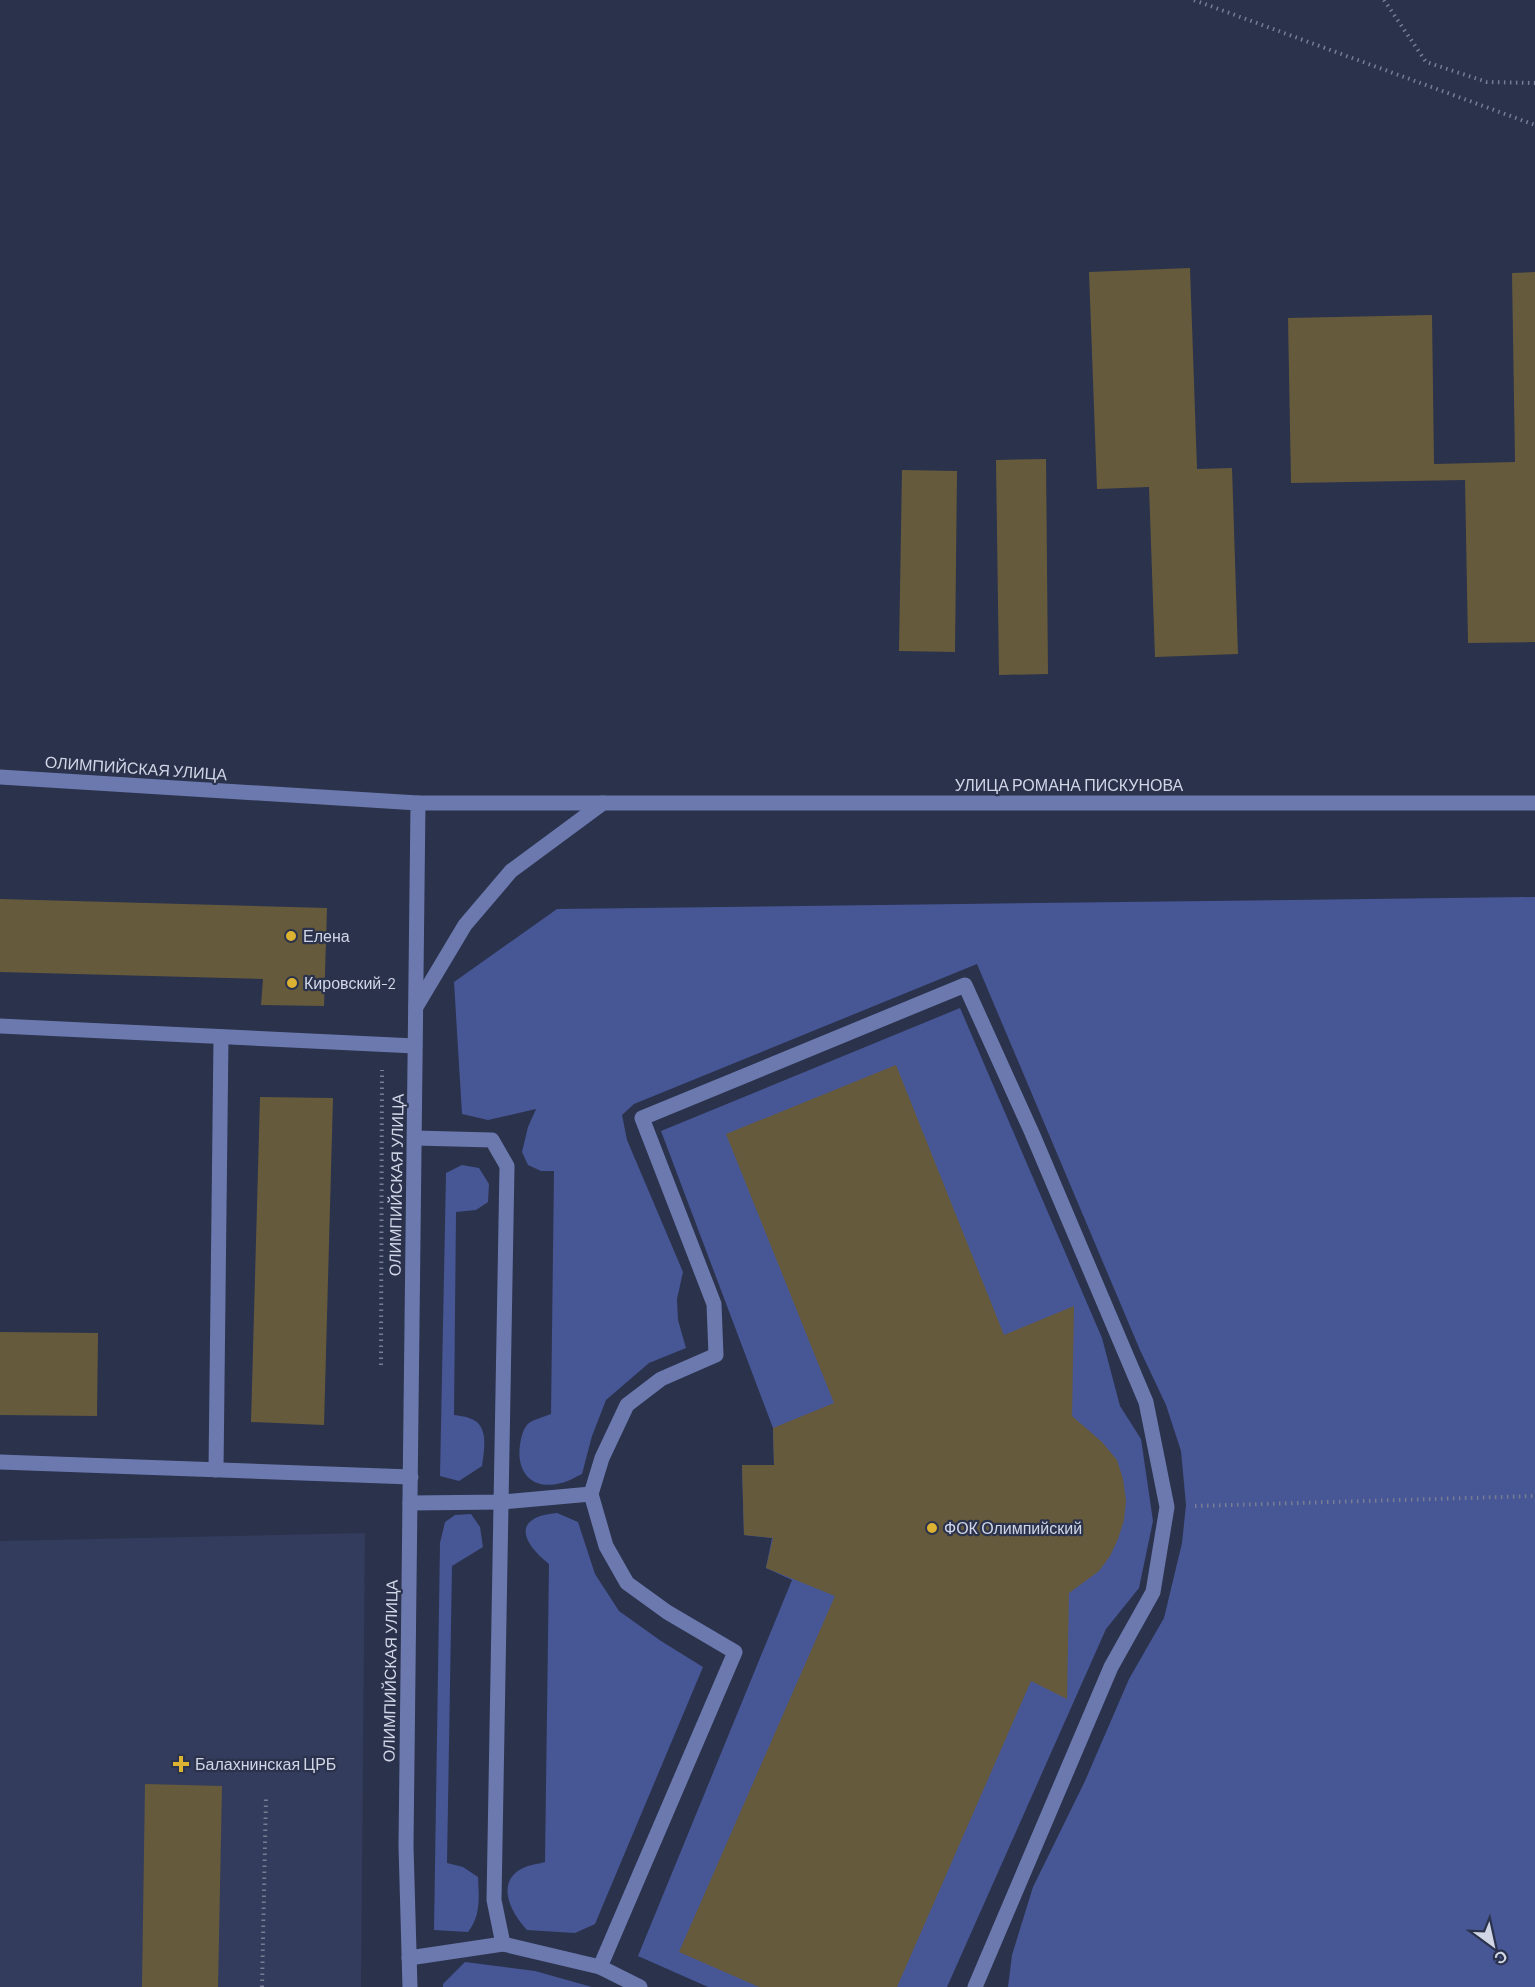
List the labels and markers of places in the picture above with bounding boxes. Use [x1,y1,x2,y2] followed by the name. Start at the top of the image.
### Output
[303,926,350,945] place label: Елена
[284,929,298,943] marker: Елена
[304,973,396,992] place label: Кировский-2
[285,976,299,990] marker: Кировский-2
[944,1518,1082,1537] place label: ФОК Олимпийский
[925,1521,939,1535] marker: ФОК Олимпийский
[195,1754,336,1773] place label: Балахнинская ЦРБ
[172,1755,190,1773] marker: Балахнинская ЦРБ

